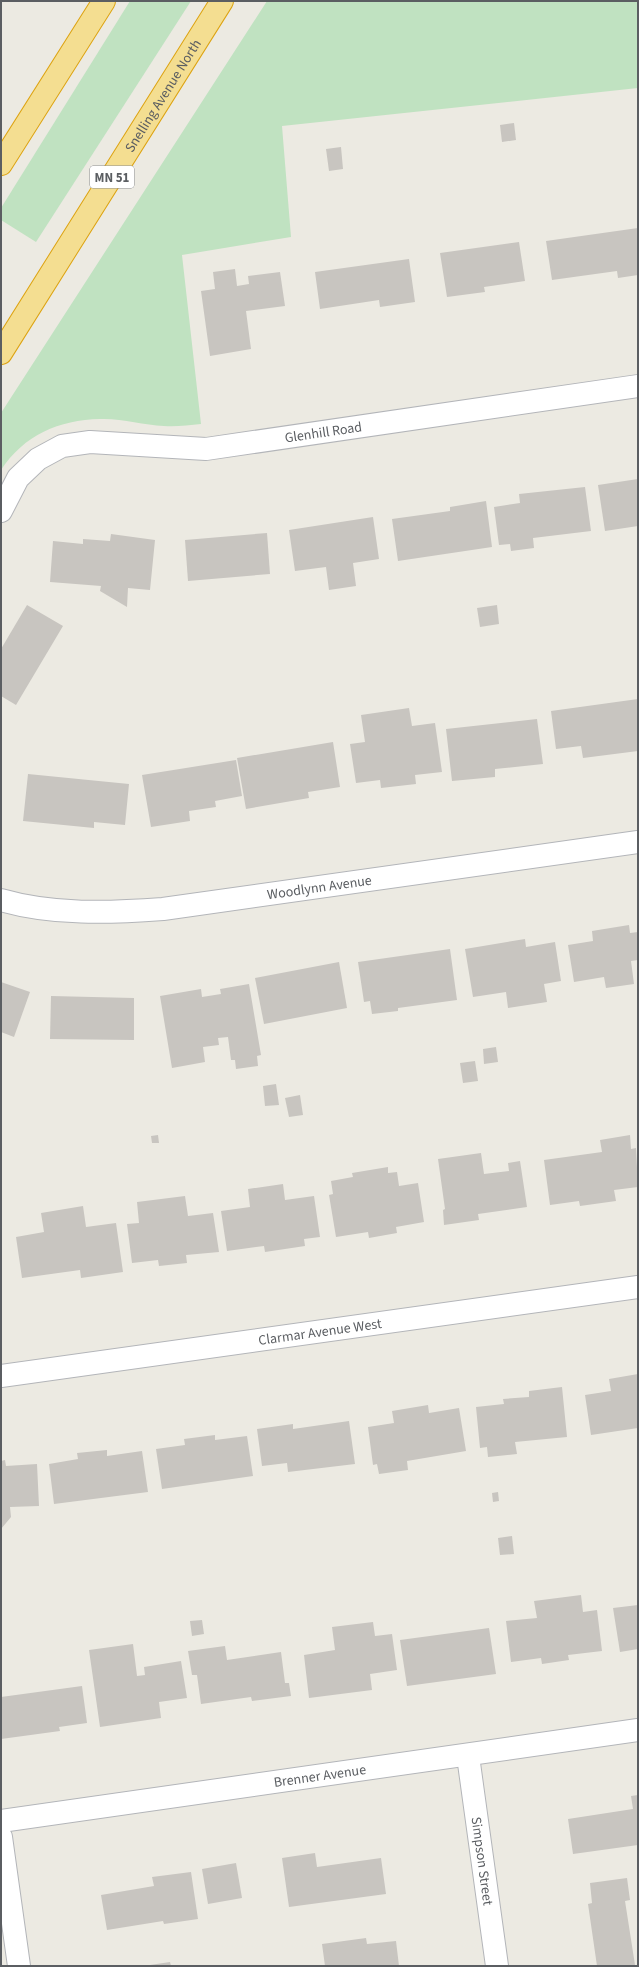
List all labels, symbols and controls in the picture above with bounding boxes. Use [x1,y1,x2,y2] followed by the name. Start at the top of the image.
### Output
[120,36,207,157] street label: Snelling Avenue North
[90,166,134,188] road number: MN 51
[283,417,363,448] street label: Glenhill Road
[266,871,373,905] street label: Woodlynn Avenue
[257,1314,383,1351] street label: Clarmar Avenue West
[272,1760,367,1793] street label: Brenner Avenue
[465,1816,498,1907] street label: Simpson Street

